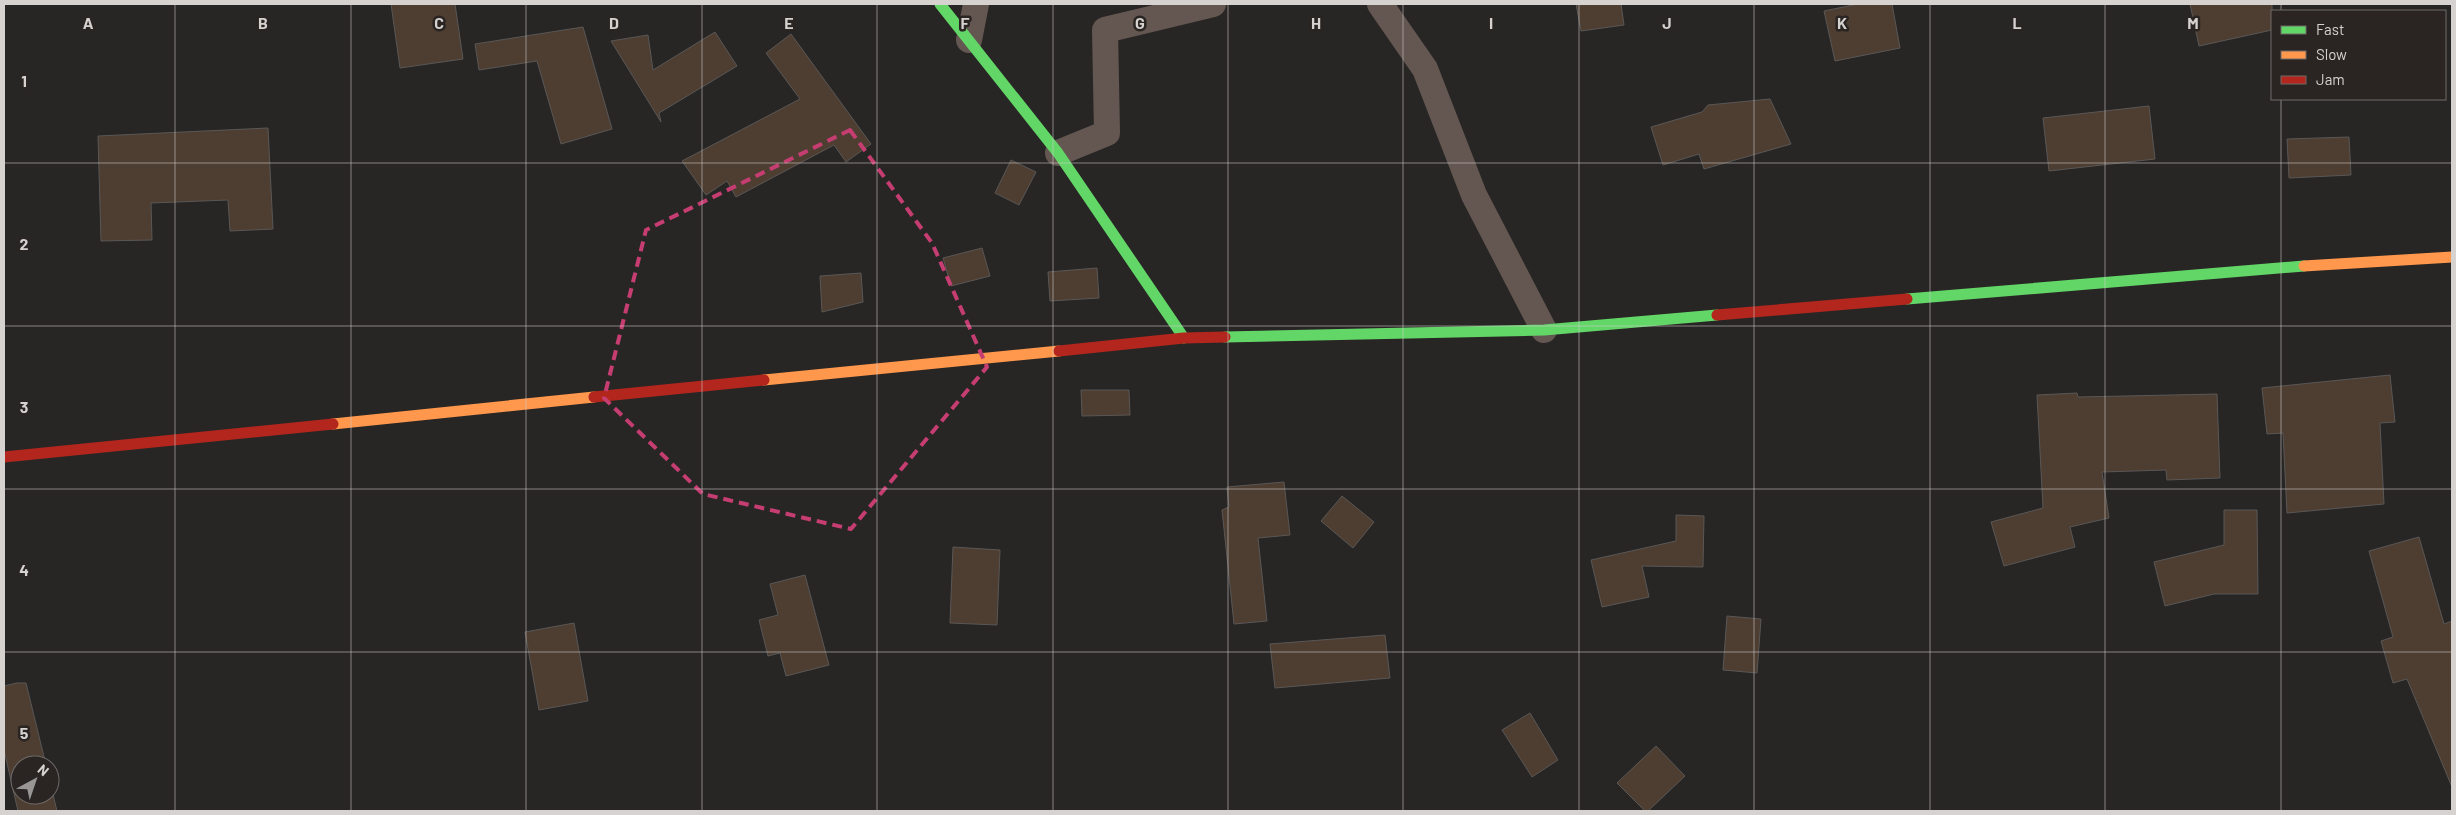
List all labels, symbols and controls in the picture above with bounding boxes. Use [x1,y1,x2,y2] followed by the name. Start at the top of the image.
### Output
[2271,10,2446,100] legend
[83,13,94,32] text: A
[258,13,268,32] text: B
[434,13,444,32] text: C
[609,13,619,32] text: D
[784,13,794,32] text: E
[961,13,970,32] text: F
[1135,13,1145,32] text: G
[1311,13,1321,32] text: H
[1489,13,1493,32] text: I
[1662,13,1672,32] text: J
[1837,13,1847,32] text: K
[2012,13,2022,32] text: L
[2187,13,2199,32] text: M
[2316,20,2344,38] text: Fast
[2316,45,2347,63] text: Slow
[2316,70,2345,88] text: Jam
[21,71,27,90] text: 1
[20,234,29,253] text: 2
[20,397,28,416] text: 3
[19,560,29,579] text: 4
[20,723,29,742] text: 5
[10,755,60,805] north arrow
[35,760,53,779] text: N

